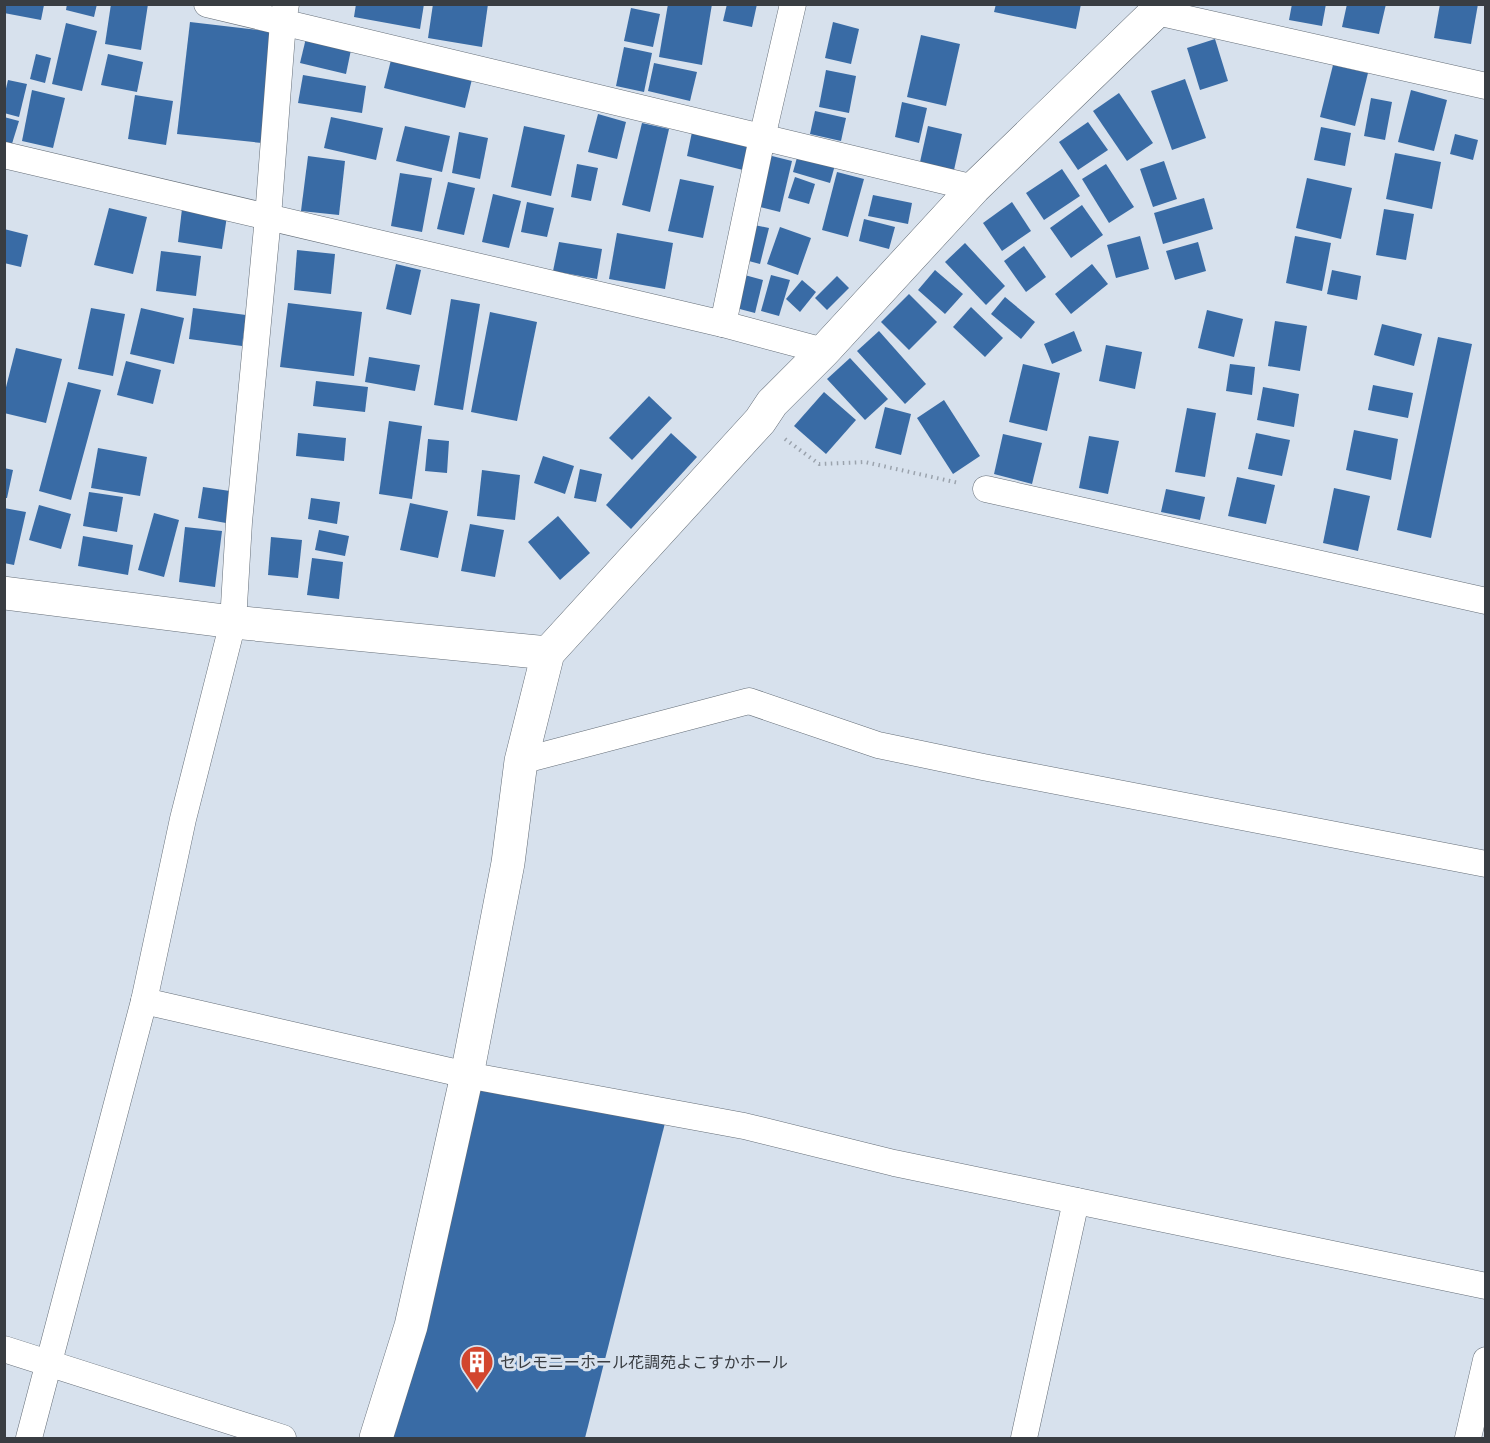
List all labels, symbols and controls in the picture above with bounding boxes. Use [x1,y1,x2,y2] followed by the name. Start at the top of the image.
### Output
[459,1344,495,1391] building icon: セレモニーホール花調苑よこすかホール
[500,1353,788,1372] place label: セレモニーホール花調苑よこすかホール

